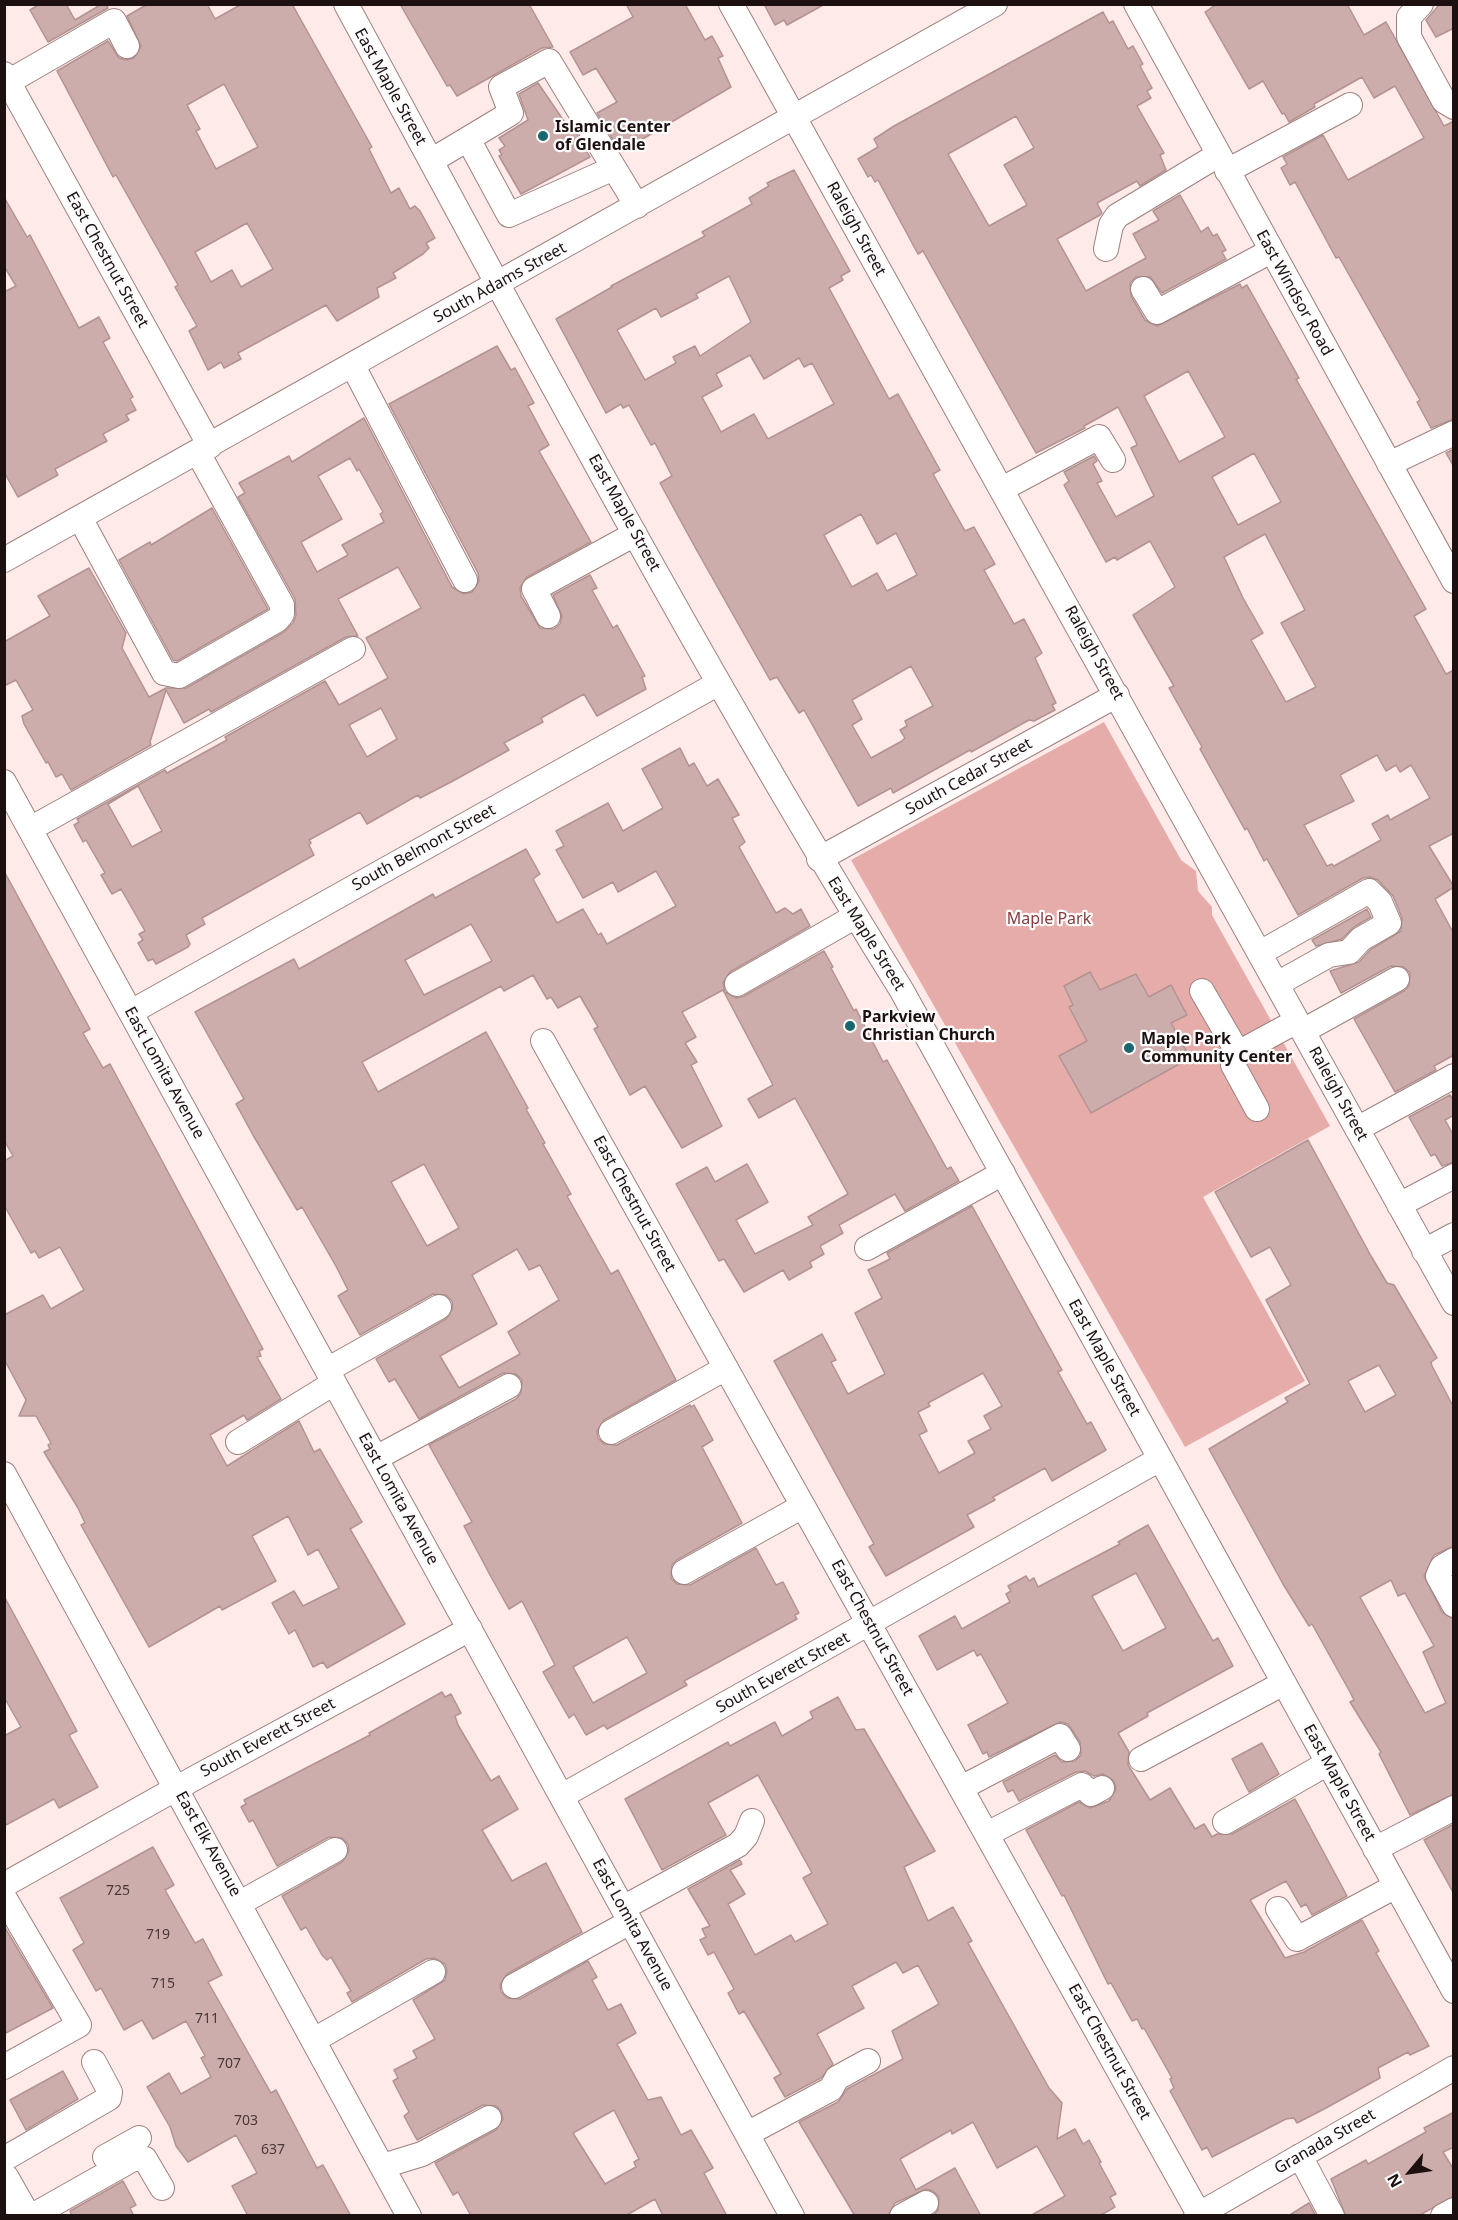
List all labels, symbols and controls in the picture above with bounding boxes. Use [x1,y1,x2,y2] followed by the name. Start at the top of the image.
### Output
[350,25,430,149] street label: East Maple Street
[555,117,670,155] place label: Islamic Center of Glendale
[536,129,550,143] marker: Islamic Center of Glendale
[822,179,890,279] street label: Raleigh Street
[62,189,152,331] street label: East Chestnut Street
[1251,227,1337,359] street label: East Windsor Road
[430,239,570,327] street label: South Adams Street
[584,451,664,575] street label: East Maple Street
[1060,603,1128,703] street label: Raleigh Street
[902,734,1036,820] street label: South Cedar Street
[349,801,499,895] street label: South Belmont Street
[823,873,909,995] street label: East Maple Street
[1007,909,1091,929] park label: Maple Park
[120,1004,208,1142] street label: East Lomita Avenue
[862,1007,995,1045] place label: Parkview Christian Church
[843,1019,857,1033] marker: Parkview Christian Church
[1141,1029,1292,1067] place label: Maple Park Community Center
[1122,1041,1136,1055] marker: Maple Park Community Center
[1304,1044,1372,1144] street label: Raleigh Street
[589,1133,679,1275] street label: East Chestnut Street
[1064,1296,1144,1420] street label: East Maple Street
[354,1430,442,1568] street label: East Lomita Avenue
[827,1557,917,1699] street label: East Chestnut Street
[713,1628,853,1718] street label: South Everett Street
[197,1694,339,1782] street label: South Everett Street
[1299,1721,1379,1845] street label: East Maple Street
[171,1788,245,1900] street label: East Elk Avenue
[588,1856,676,1994] street label: East Lomita Avenue
[106,1883,130,1899] house number: 725
[146,1927,170,1943] house number: 719
[151,1976,175,1992] house number: 715
[1064,1981,1154,2123] street label: East Chestnut Street
[195,2011,219,2027] house number: 711
[217,2056,241,2072] house number: 707
[1271,2105,1379,2179] street label: Granada Street
[234,2113,258,2129] house number: 703
[261,2142,285,2158] house number: 637
[1380,2142,1440,2202] north arrow
[1381,2170,1407,2192] text: N

